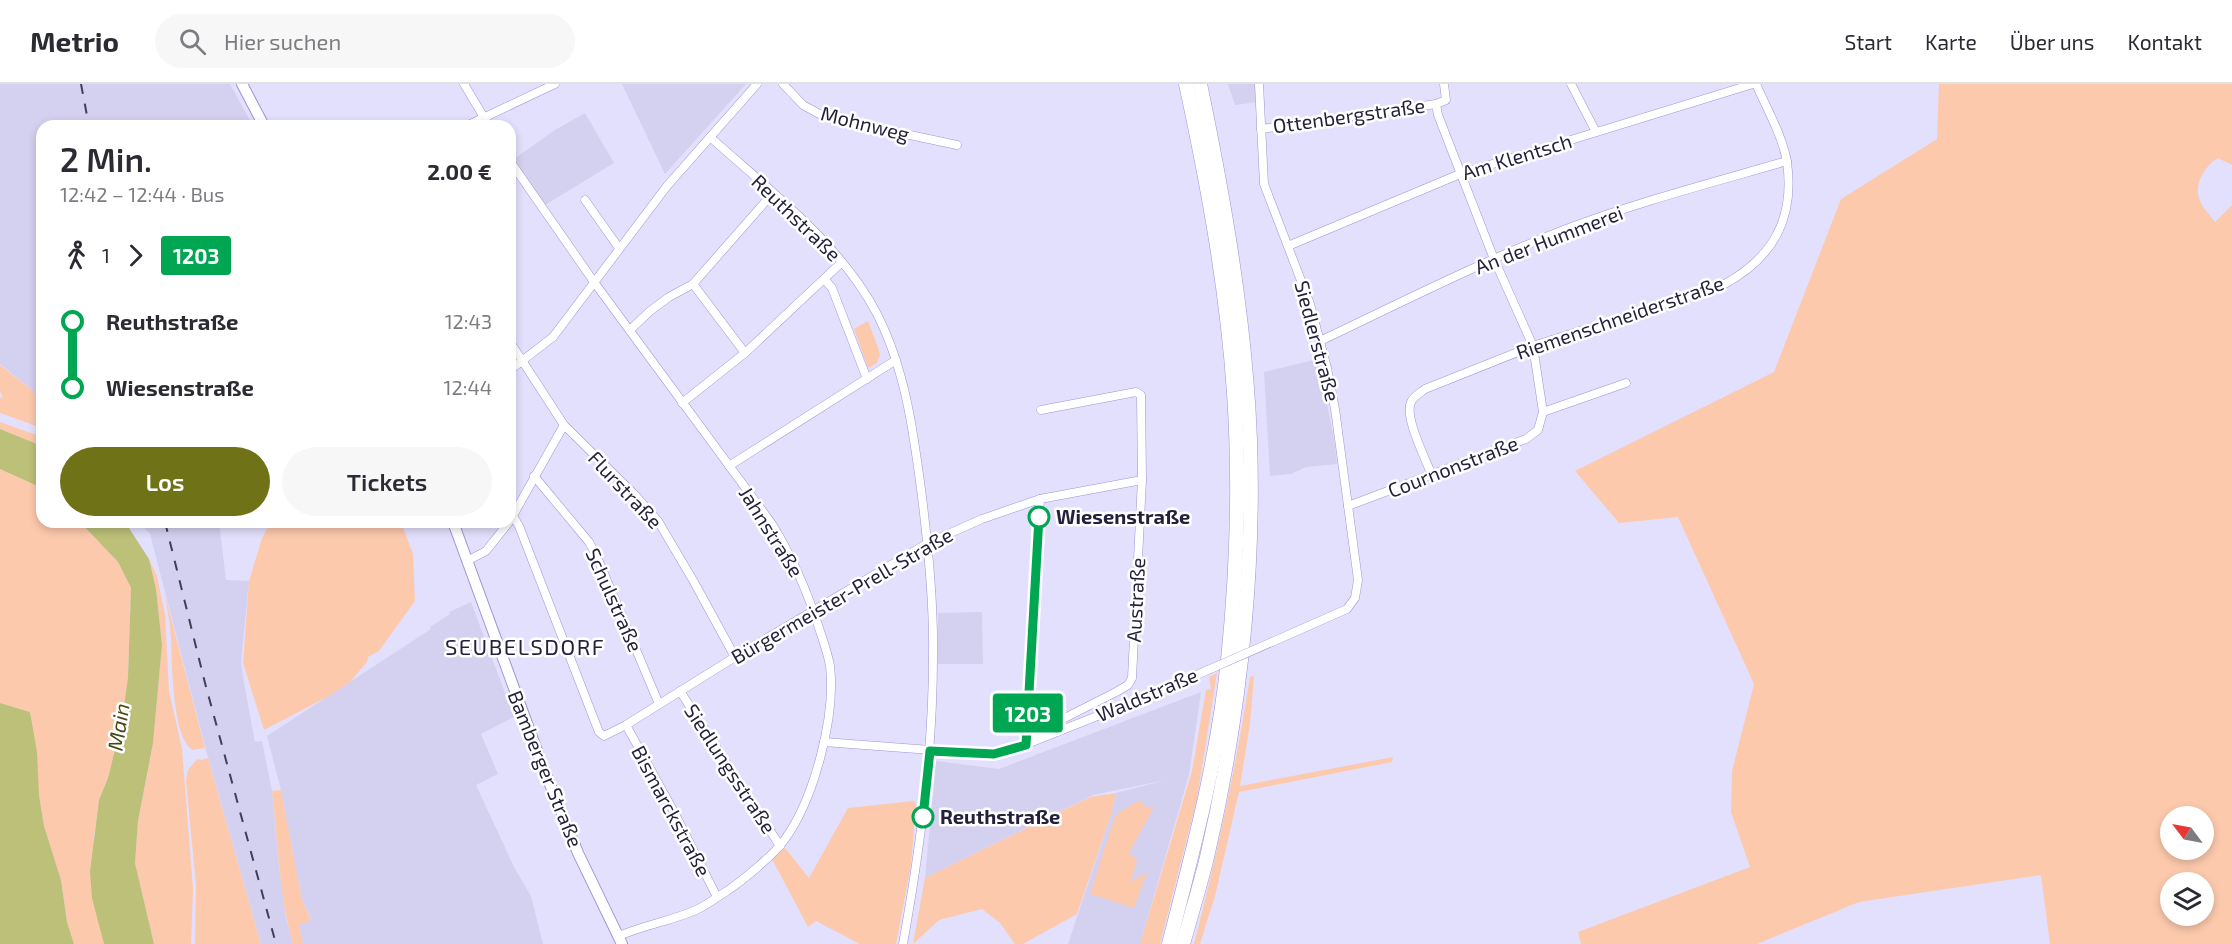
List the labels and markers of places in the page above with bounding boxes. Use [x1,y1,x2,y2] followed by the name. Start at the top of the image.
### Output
[1056,504,1190,528] place label: Wiesenstraße
[1028,506,1050,528] marker: Wiesenstraße
[940,804,1060,828] place label: Reuthstraße
[912,806,934,828] marker: Reuthstraße

